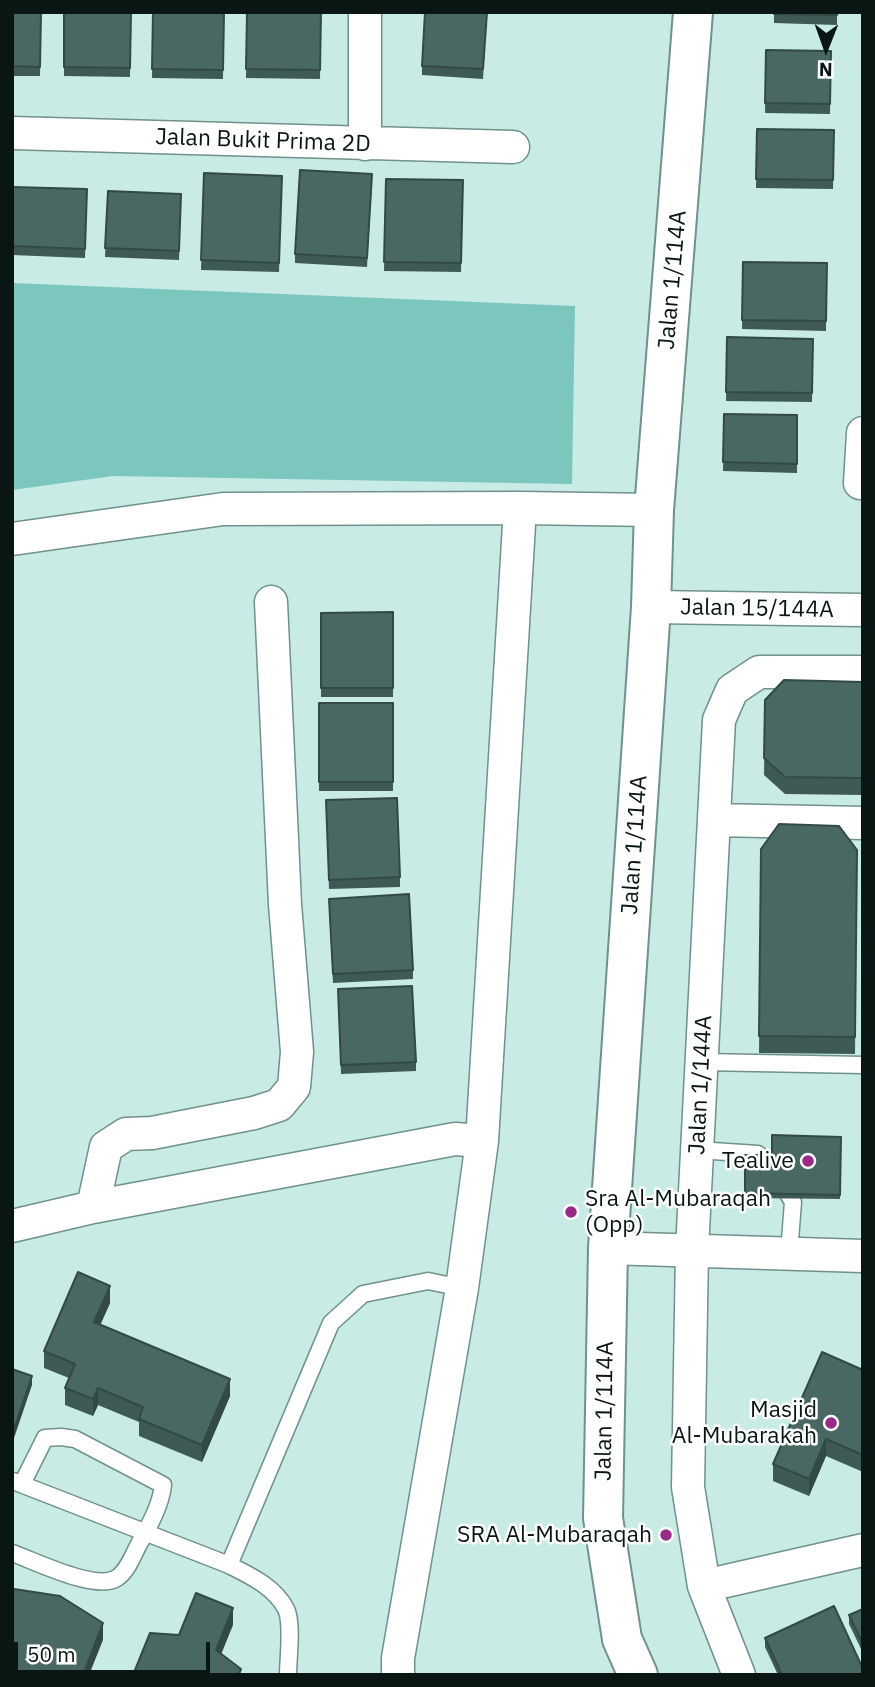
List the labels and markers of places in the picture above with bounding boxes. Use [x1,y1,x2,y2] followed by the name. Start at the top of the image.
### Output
[722,1147,794,1175] place label: Tealive
[800,1153,816,1169] marker: Tealive
[585,1185,771,1239] place label: Sra Al-Mubaraqah (Opp)
[563,1204,579,1220] marker: Sra Al-Mubaraqah (Opp)
[672,1396,817,1450] place label: Masjid Al-Mubarakah
[823,1415,839,1431] marker: Masjid Al-Mubarakah
[457,1521,652,1549] place label: SRA Al-Mubaraqah
[658,1527,674,1543] marker: SRA Al-Mubaraqah

